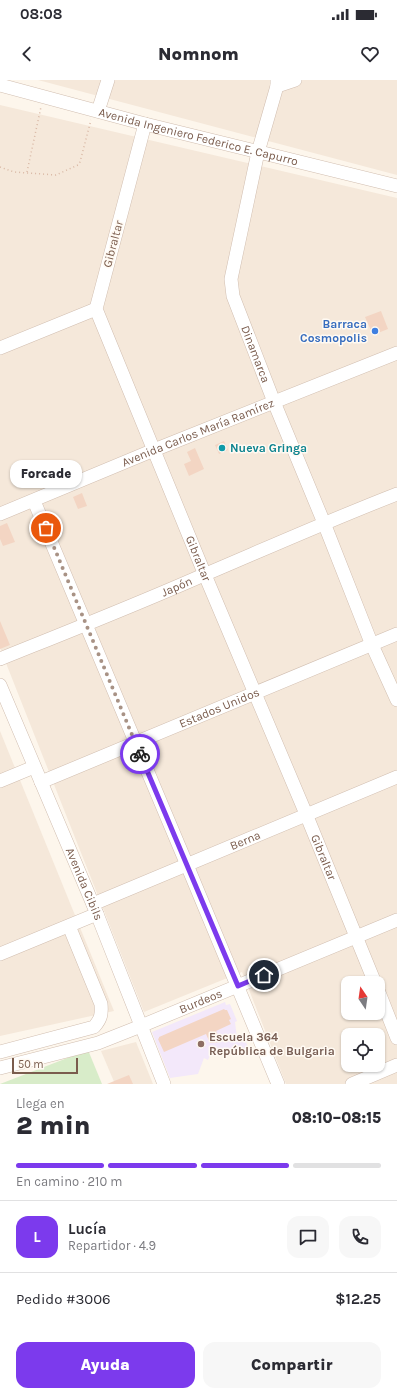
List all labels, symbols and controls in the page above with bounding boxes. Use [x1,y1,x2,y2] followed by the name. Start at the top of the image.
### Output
[20,5,62,23] text: 08:08
[16,43,38,65] icon: back
[158,43,239,65] text: Nomnom
[359,43,381,65] icon: heart
[97,105,299,168] street label: Avenida Ingeniero Federico E. Capurro
[100,218,126,269] street label: Gibraltar
[300,317,367,345] place label: Barraca Cosmopolis
[238,323,273,385] street label: Dinamarca
[370,326,380,336] marker: Barraca Cosmopolis
[120,396,276,470] street label: Avenida Carlos María Ramírez
[230,441,307,455] place label: Nueva Gringa
[217,443,227,453] marker: Nueva Gringa
[10,460,82,488] callout: Forcade
[21,466,71,481] text: Forcade
[29,511,63,545] pin
[35,517,57,539] icon: bag
[183,534,214,584] street label: Gibraltar
[159,574,194,599] street label: Japón
[177,685,261,731] street label: Estados Unidos
[120,734,160,774] courier
[129,743,151,765] icon: bike
[228,828,263,853] street label: Berna
[308,832,339,883] street label: Gibraltar
[63,845,106,922] street label: Avenida Cibils
[247,958,281,992] pin
[253,964,275,986] icon: home
[341,976,385,1020] north arrow
[341,976,385,1072] map controls
[177,986,224,1016] street label: Burdeos
[341,1028,385,1072] button: locate
[209,1030,335,1058] place label: Escuela 364 República de Bulgaria
[196,1039,206,1049] marker: Escuela 364 República de Bulgaria
[12,1056,78,1075] scale bar
[18,1058,44,1071] text: 50 m
[16,1096,65,1111] text: Llega en
[292,1109,381,1127] text: 08:10–08:15
[16,1110,91,1141] text: 2 min
[16,1174,122,1189] text: En camino · 210 m
[287,1216,329,1258] button: chat
[339,1216,381,1258] button: phone
[68,1220,106,1238] text: Lucía
[33,1228,41,1246] text: L
[68,1238,156,1253] text: Repartidor · 4.9
[16,1290,111,1308] text: Pedido #3006
[335,1290,381,1308] text: $12.25
[16,1342,195,1388] button: Ayuda
[203,1342,381,1388] button: Compartir

